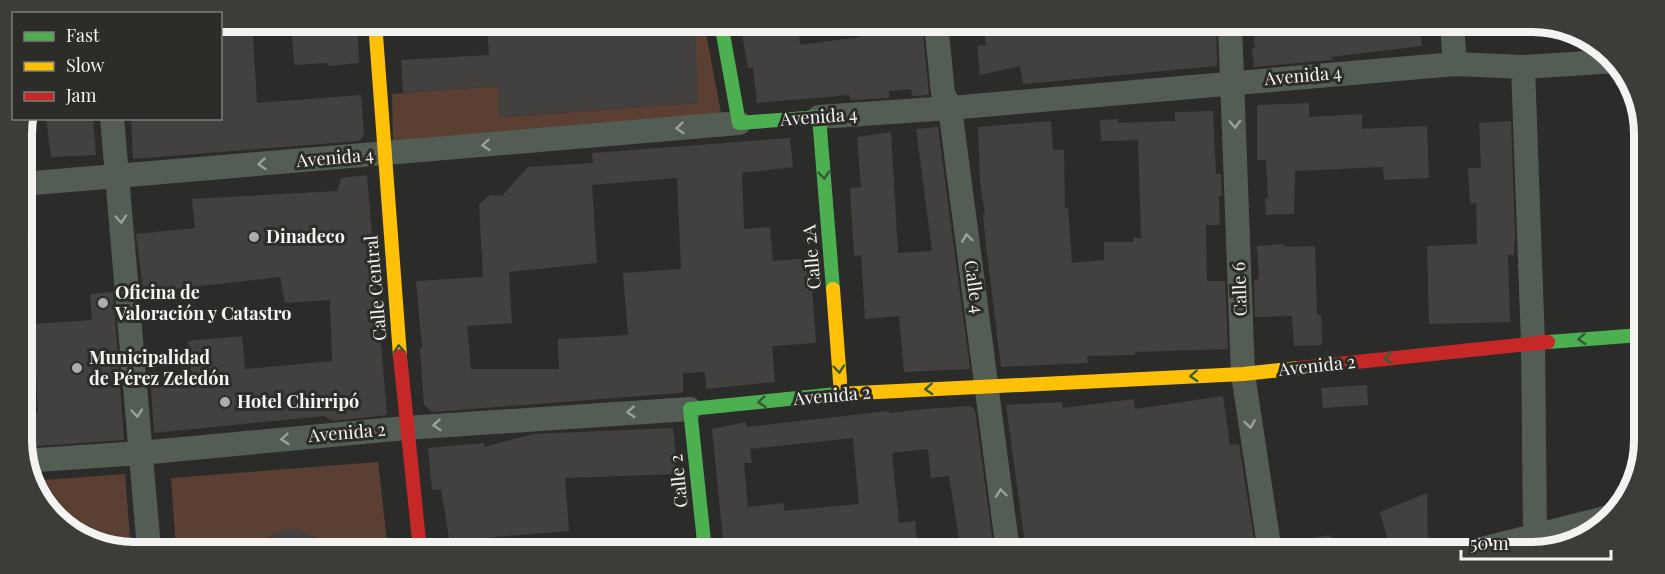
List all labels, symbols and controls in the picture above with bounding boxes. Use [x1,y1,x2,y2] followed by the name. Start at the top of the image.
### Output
[12,12,222,120] legend
[66,23,100,47] text: Fast
[66,53,104,77] text: Slow
[1262,60,1343,90] street label: Avenida 4
[65,83,96,107] text: Jam
[779,101,858,131] street label: Avenida 4
[1228,120,1241,129] one-way arrow
[676,121,685,134] one-way arrow
[481,138,490,151] one-way arrow
[294,142,375,172] street label: Avenida 4
[257,157,266,170] one-way arrow
[817,170,830,179] one-way arrow
[114,214,127,223] one-way arrow
[796,223,826,291] street label: Calle 2A
[266,224,345,248] place label: Dinadeco
[247,230,261,244] marker: Dinadeco
[962,233,974,242] one-way arrow
[358,234,392,342] street label: Calle Central
[959,259,991,315] street label: Calle 4
[1226,261,1252,317] street label: Calle 6
[114,280,292,325] place label: Oficina de Valoración y Catastro
[96,296,110,310] marker: Oficina de Valoración y Catastro
[1578,333,1587,346] one-way arrow
[393,344,406,353] one-way arrow
[89,345,230,390] place label: Municipalidad de Pérez Zeledón
[1276,349,1357,381] street label: Avenida 2
[1384,351,1393,364] one-way arrow
[70,361,84,375] marker: Municipalidad de Pérez Zeledón
[832,365,845,374] one-way arrow
[1190,369,1199,382] one-way arrow
[791,380,872,410] street label: Avenida 2
[924,383,933,396] one-way arrow
[237,389,359,413] place label: Hotel Chirripó
[218,395,232,409] marker: Hotel Chirripó
[757,395,766,408] one-way arrow
[627,406,636,419] one-way arrow
[130,408,143,417] one-way arrow
[306,417,387,447] street label: Avenida 2
[432,419,441,432] one-way arrow
[1244,419,1256,428] one-way arrow
[280,432,289,445] one-way arrow
[663,453,693,509] street label: Calle 2
[995,489,1007,498] one-way arrow
[1461,523,1611,561] scale bar
[1470,531,1509,555] text: 50 m

